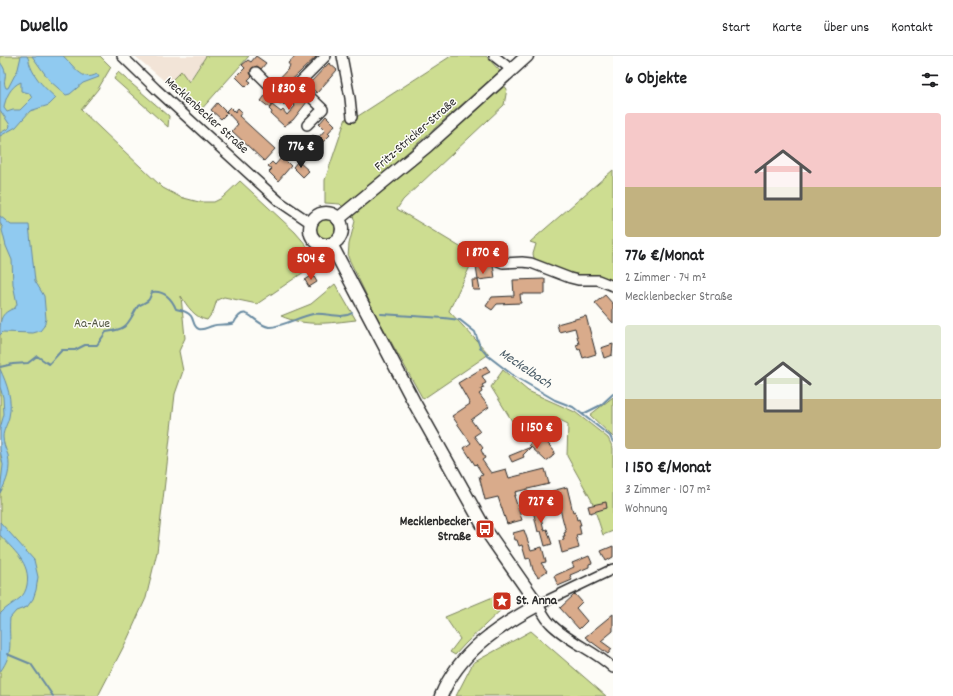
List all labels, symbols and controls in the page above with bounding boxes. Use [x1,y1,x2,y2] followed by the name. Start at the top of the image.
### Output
[20,14,68,41] text: Dwello
[722,18,750,38] text: Start
[772,18,802,38] text: Karte
[824,18,869,38] text: Über uns
[891,18,933,38] text: Kontakt
[625,68,687,92] text: 6 Objekte
[919,69,941,91] icon: filters
[160,73,253,159] street label: Mecklenbecker Straße
[252,77,326,111] pin: 1 830 €
[272,80,306,99] text: 1 830 €
[371,94,462,176] street label: Fritz-Stricker-Straße
[273,135,329,169] pin: 776 €
[288,138,314,157] text: 776 €
[747,139,819,211] icon: home
[446,241,520,275] pin: 1 870 €
[466,244,500,263] text: 1 870 €
[625,245,704,269] text: 776 €/Monat
[283,247,339,281] pin: 504 €
[297,250,325,269] text: 504 €
[625,269,706,288] text: 2 Zimmer · 74 m²
[625,288,732,307] text: Mecklenbecker Straße
[74,315,110,334] park label: Aa-Aue
[495,344,556,394] water label: Meckelbach
[747,351,819,423] icon: home
[500,416,574,450] pin: 1 150 €
[521,419,553,438] text: 1 150 €
[625,457,711,481] text: 1 150 €/Monat
[625,481,711,500] text: 3 Zimmer · 107 m²
[513,490,569,524] pin: 727 €
[528,493,554,512] text: 727 €
[625,500,668,519] text: Wohnung
[400,513,472,547] place label: Mecklenbecker Straße
[474,518,496,540] bus stop icon: Mecklenbecker Straße
[491,590,513,612] place icon: St. Anna
[516,592,558,611] place label: St. Anna

